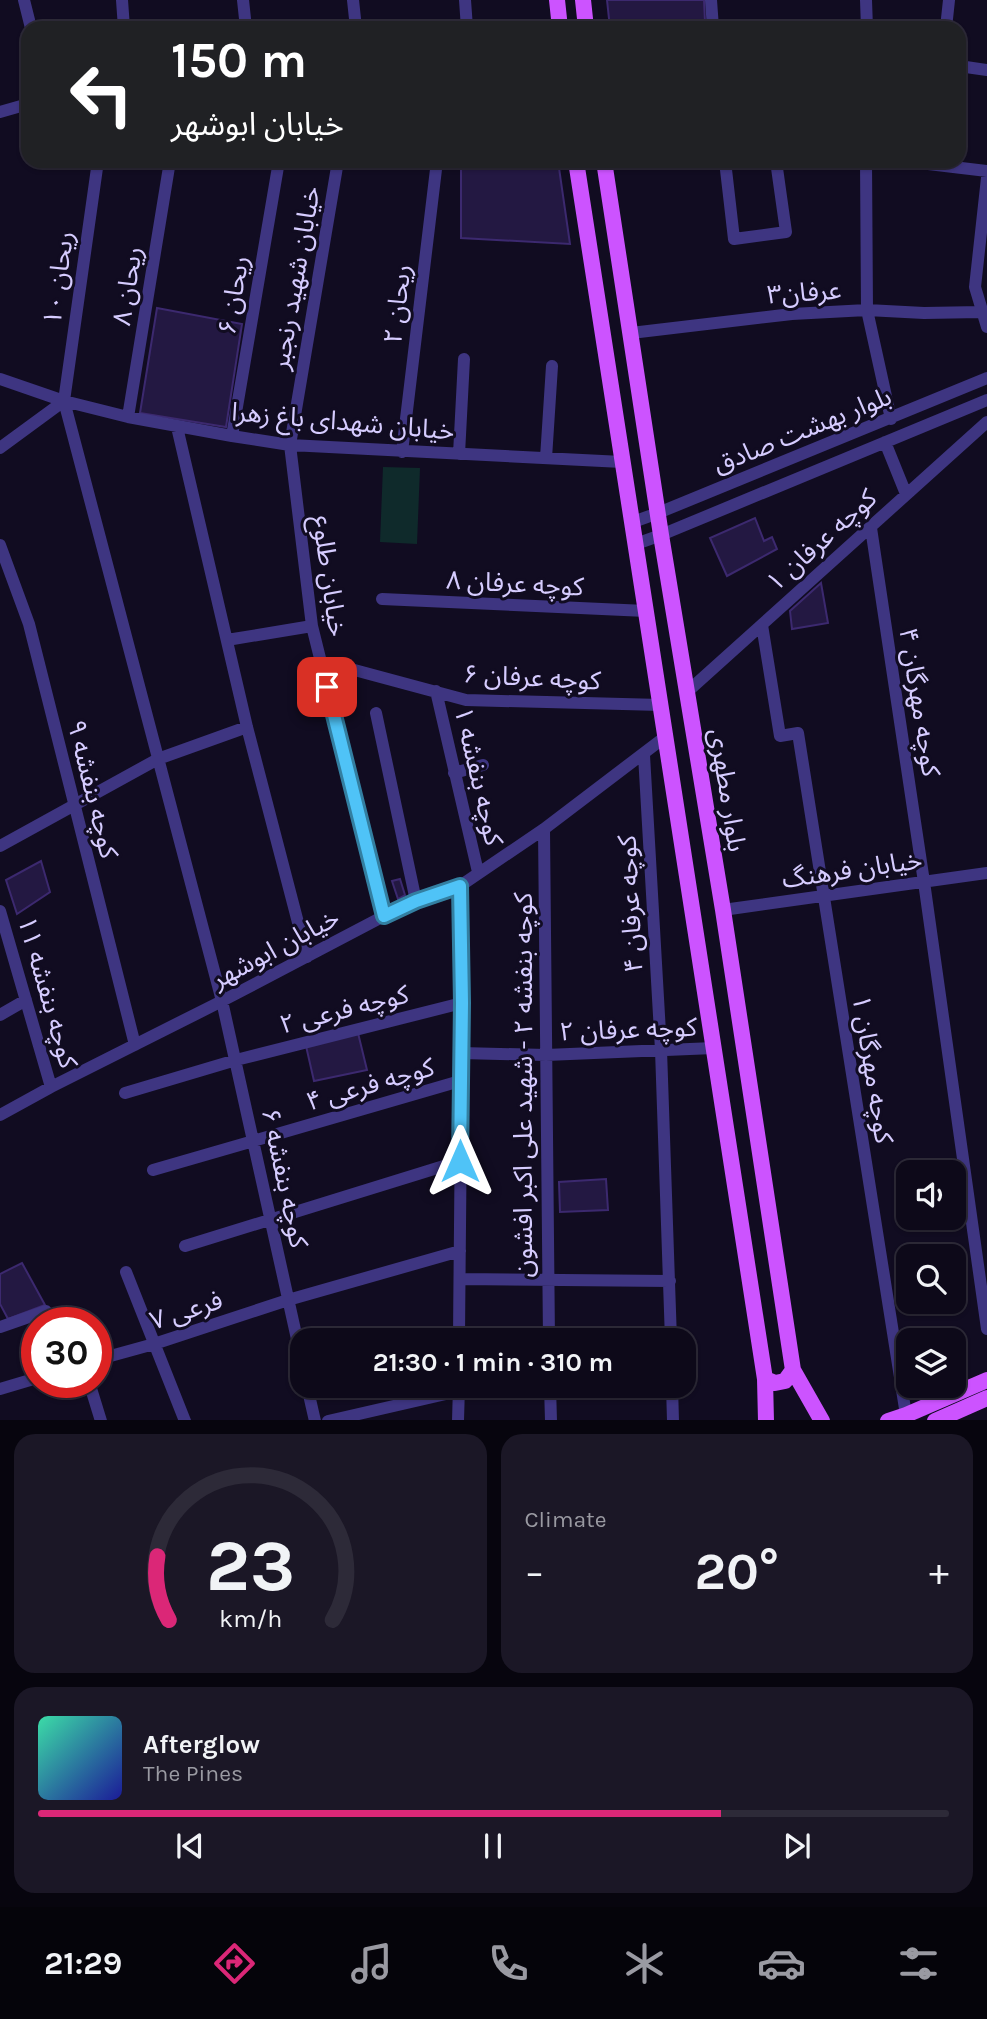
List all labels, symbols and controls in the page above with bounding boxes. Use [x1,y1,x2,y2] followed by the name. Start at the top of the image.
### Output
[171,32,307,89] text: 150 m
[56,49,147,140] icon: left
[171,106,344,143] text: خیابان ابوشهر
[264,184,327,373] street label: خیابان شهید رنجبر
[37,229,80,327] street label: ریحان ۱۰
[106,244,149,328] street label: ریحان ۸
[211,253,256,337] street label: ریحان ۶
[377,263,418,345] street label: ریحان ۲
[766,274,842,311] street label: عرفان۳
[709,381,896,480] street label: بلوار بهشت صادق
[230,396,456,450] street label: خیابان شهدای باغ‌ زهرا
[760,483,884,599] street label: کوچه عرفان ۱
[303,514,353,639] street label: خیابان طلوع
[445,564,585,604] street label: کوچه عرفان ۸
[891,625,947,779] street label: کوچه مهرگان ۴
[297,657,357,717] pin
[462,658,602,698] street label: کوچه عرفان ۶
[308,668,346,706] icon: arrive
[446,704,510,849] street label: کوچه بنفشه ۱
[59,717,125,862] street label: کوچه بنفشه ۹
[702,726,753,854] street label: بلوار مطهری
[611,834,651,974] street label: کوچه عرفان ۴
[780,844,924,895] street label: خیابان فرهنگ
[508,892,540,1277] street label: کوچه بنفشه ۲ - شهید علی اکبر افشون
[205,902,345,996] street label: خیابان ابوشهر
[10,913,84,1072] street label: کوچه بنفشه ۱۱
[276,978,412,1041] street label: کوچه فرعی ۲
[844,992,900,1146] street label: کوچه مهرگان ۱
[559,1012,698,1048] street label: کوچه عرفان ۲
[303,1051,438,1119] street label: کوچه فرعی ۴
[254,1106,314,1251] street label: کوچه بنفشه ۶
[423,1124,497,1198] position arrow
[896,1160,966,1398] map controls
[896,1160,966,1230] button: sound
[896,1244,966,1314] button: search
[146,1284,226,1337] street label: فرعی ۷
[21,1307,112,1398] speed limit sign: 30
[896,1328,966,1398] button: layers
[373,1347,613,1378] text: 21:30 · 1 min · 310 m
[525,1506,607,1533] text: Climate
[206,1523,295,1608] text: 23
[694,1541,779,1602] text: 20°
[525,1550,544,1595] text: −
[929,1550,949,1595] text: +
[219,1603,282,1632] text: km/h
[143,1729,260,1760] text: Afterglow
[143,1760,243,1787] text: The Pines
[171,1827,209,1865] icon: previous
[474,1827,512,1865] icon: pause
[778,1827,816,1865] icon: next
[210,1939,259,1988] icon: directions
[347,1939,396,1988] icon: music
[484,1939,533,1988] icon: phone
[620,1939,669,1988] icon: climate
[757,1939,806,1988] icon: car
[894,1939,943,1988] icon: filters
[44,1945,122,1982] text: 21:29

